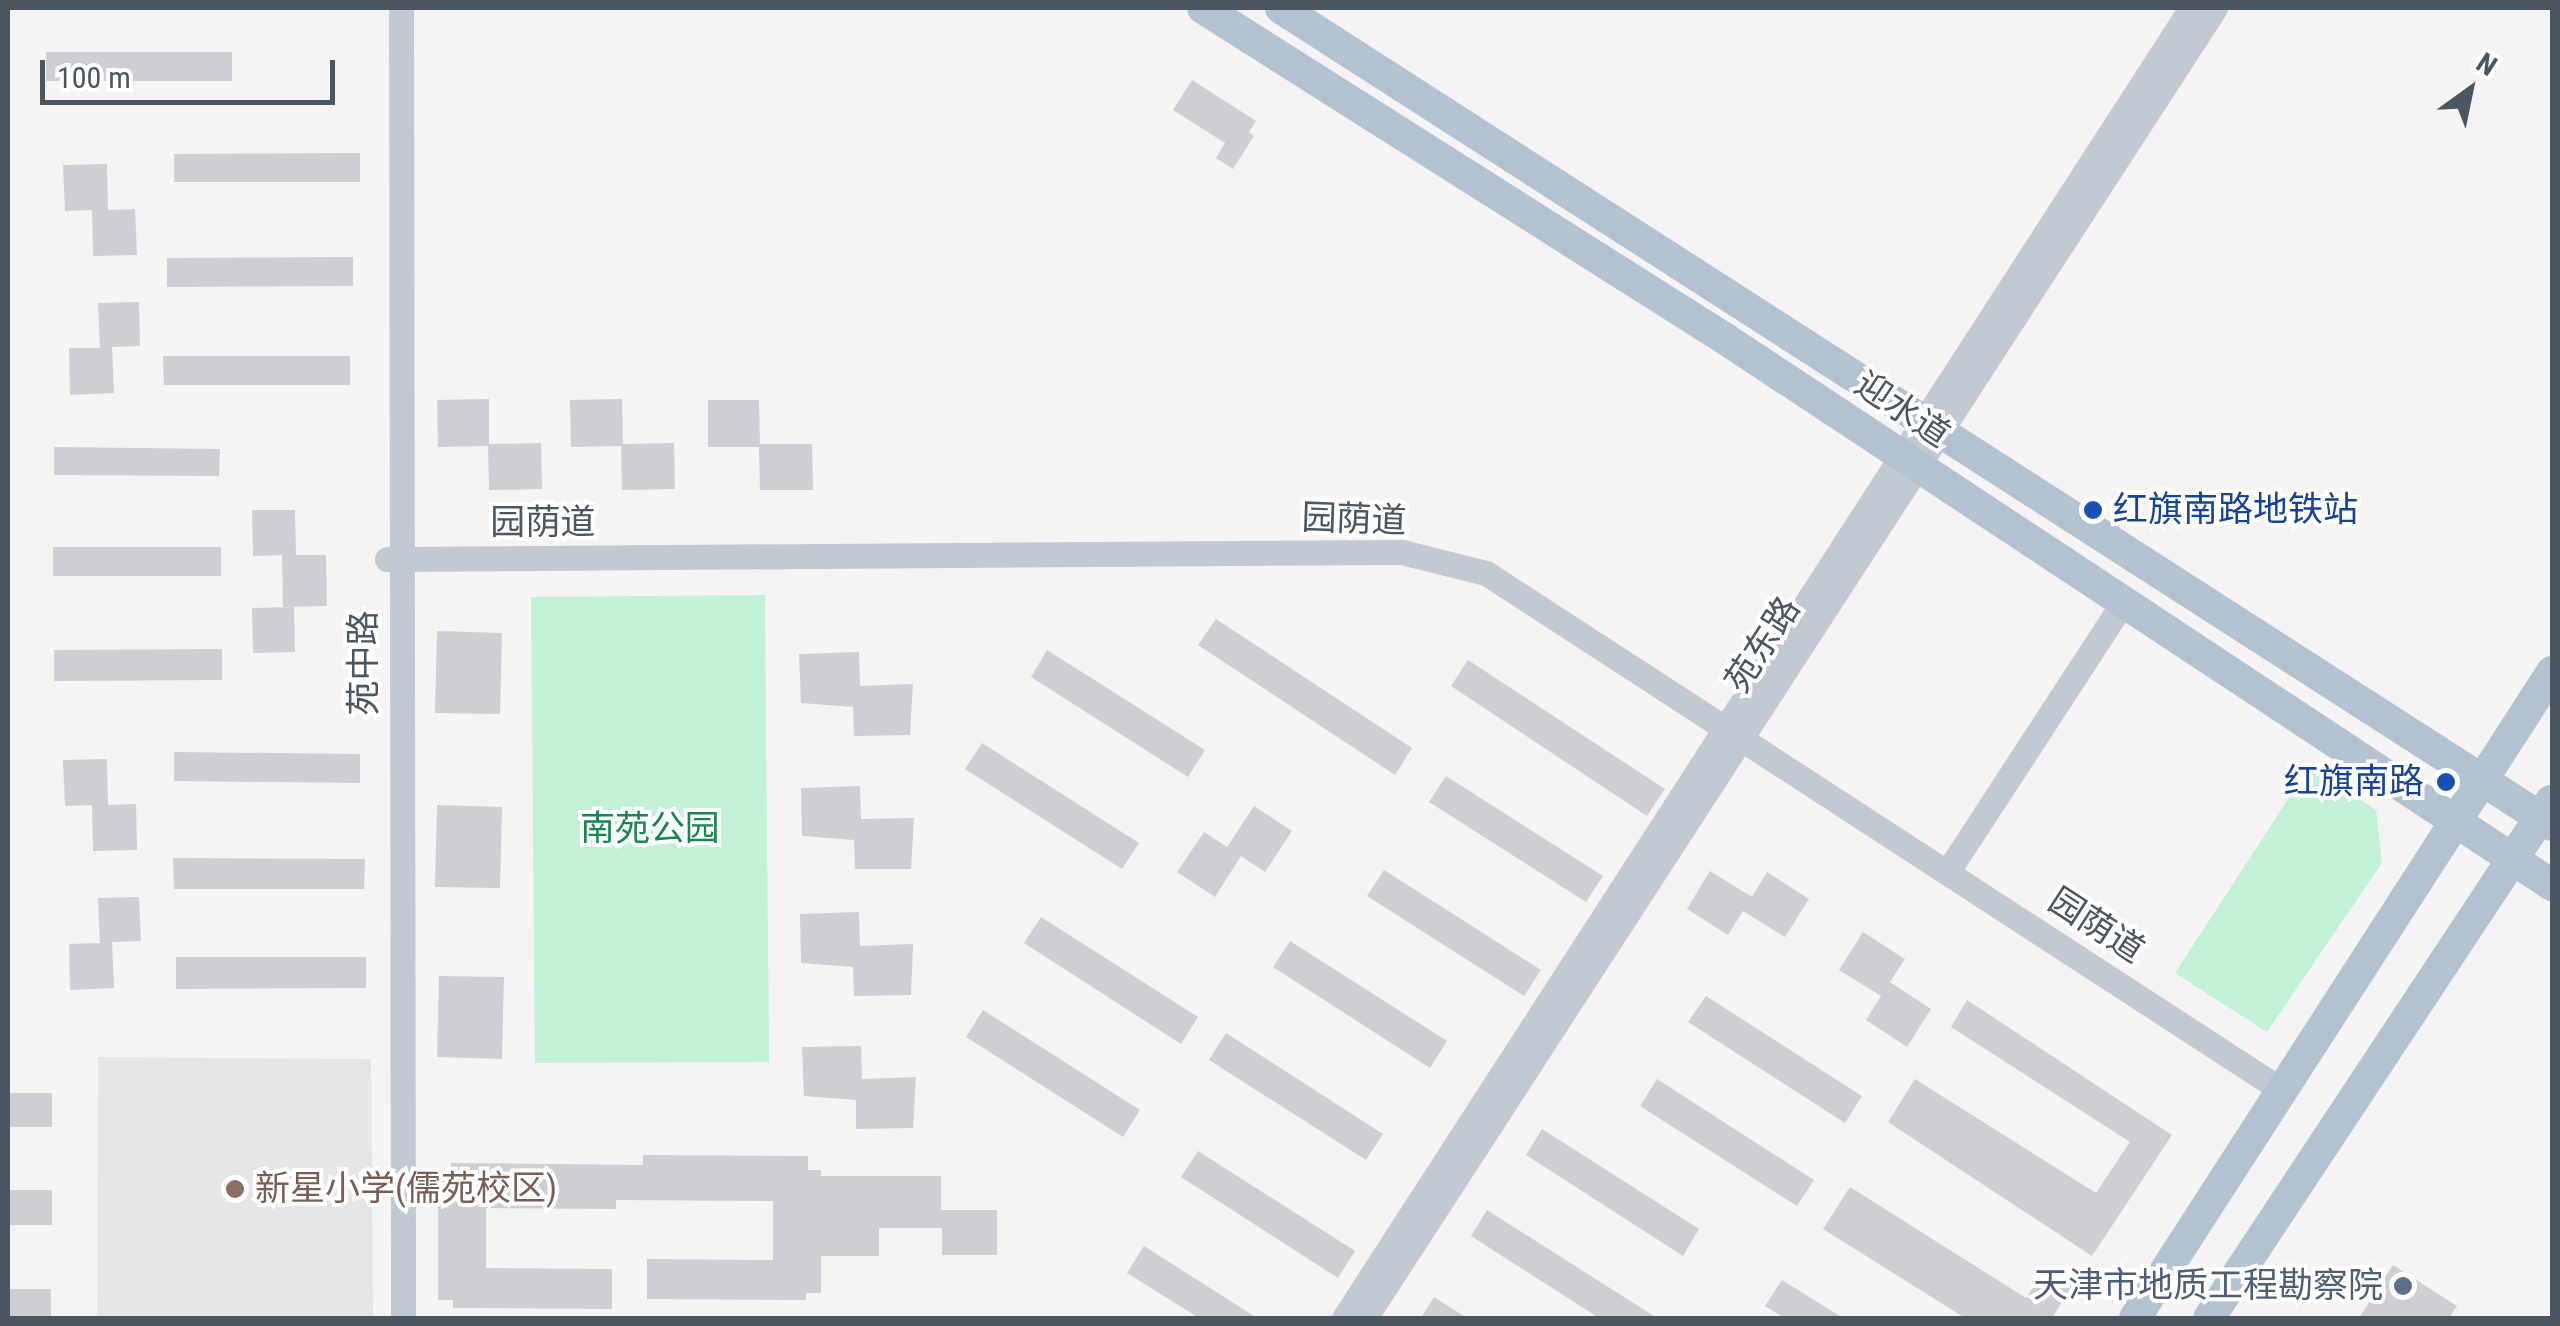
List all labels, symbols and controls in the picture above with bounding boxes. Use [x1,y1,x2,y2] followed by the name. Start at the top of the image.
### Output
[45,40,340,102] scale bar
[2420,40,2520,140] north arrow
[2470,46,2503,83] text: N
[57,60,131,95] text: 100 m
[1847,363,1957,457] street label: 迎水道
[2113,489,2358,531] place label: 红旗南路地铁站
[1301,497,1407,543] street label: 园荫道
[2082,499,2104,521] marker: 红旗南路地铁站
[491,502,595,544] street label: 园荫道
[1717,590,1809,700] street label: 苑东路
[343,611,385,715] street label: 苑中路
[2284,761,2424,803] place label: 红旗南路
[2433,769,2459,795] marker: 红旗南路
[580,808,720,850] park label: 南苑公园
[2041,880,2151,972] street label: 园荫道
[255,1168,557,1210] place label: 新星小学(儒苑校区)
[224,1178,246,1200] marker: 新星小学(儒苑校区)
[2033,1265,2383,1307] place label: 天津市地质工程勘察院
[2392,1275,2414,1297] marker: 天津市地质工程勘察院

